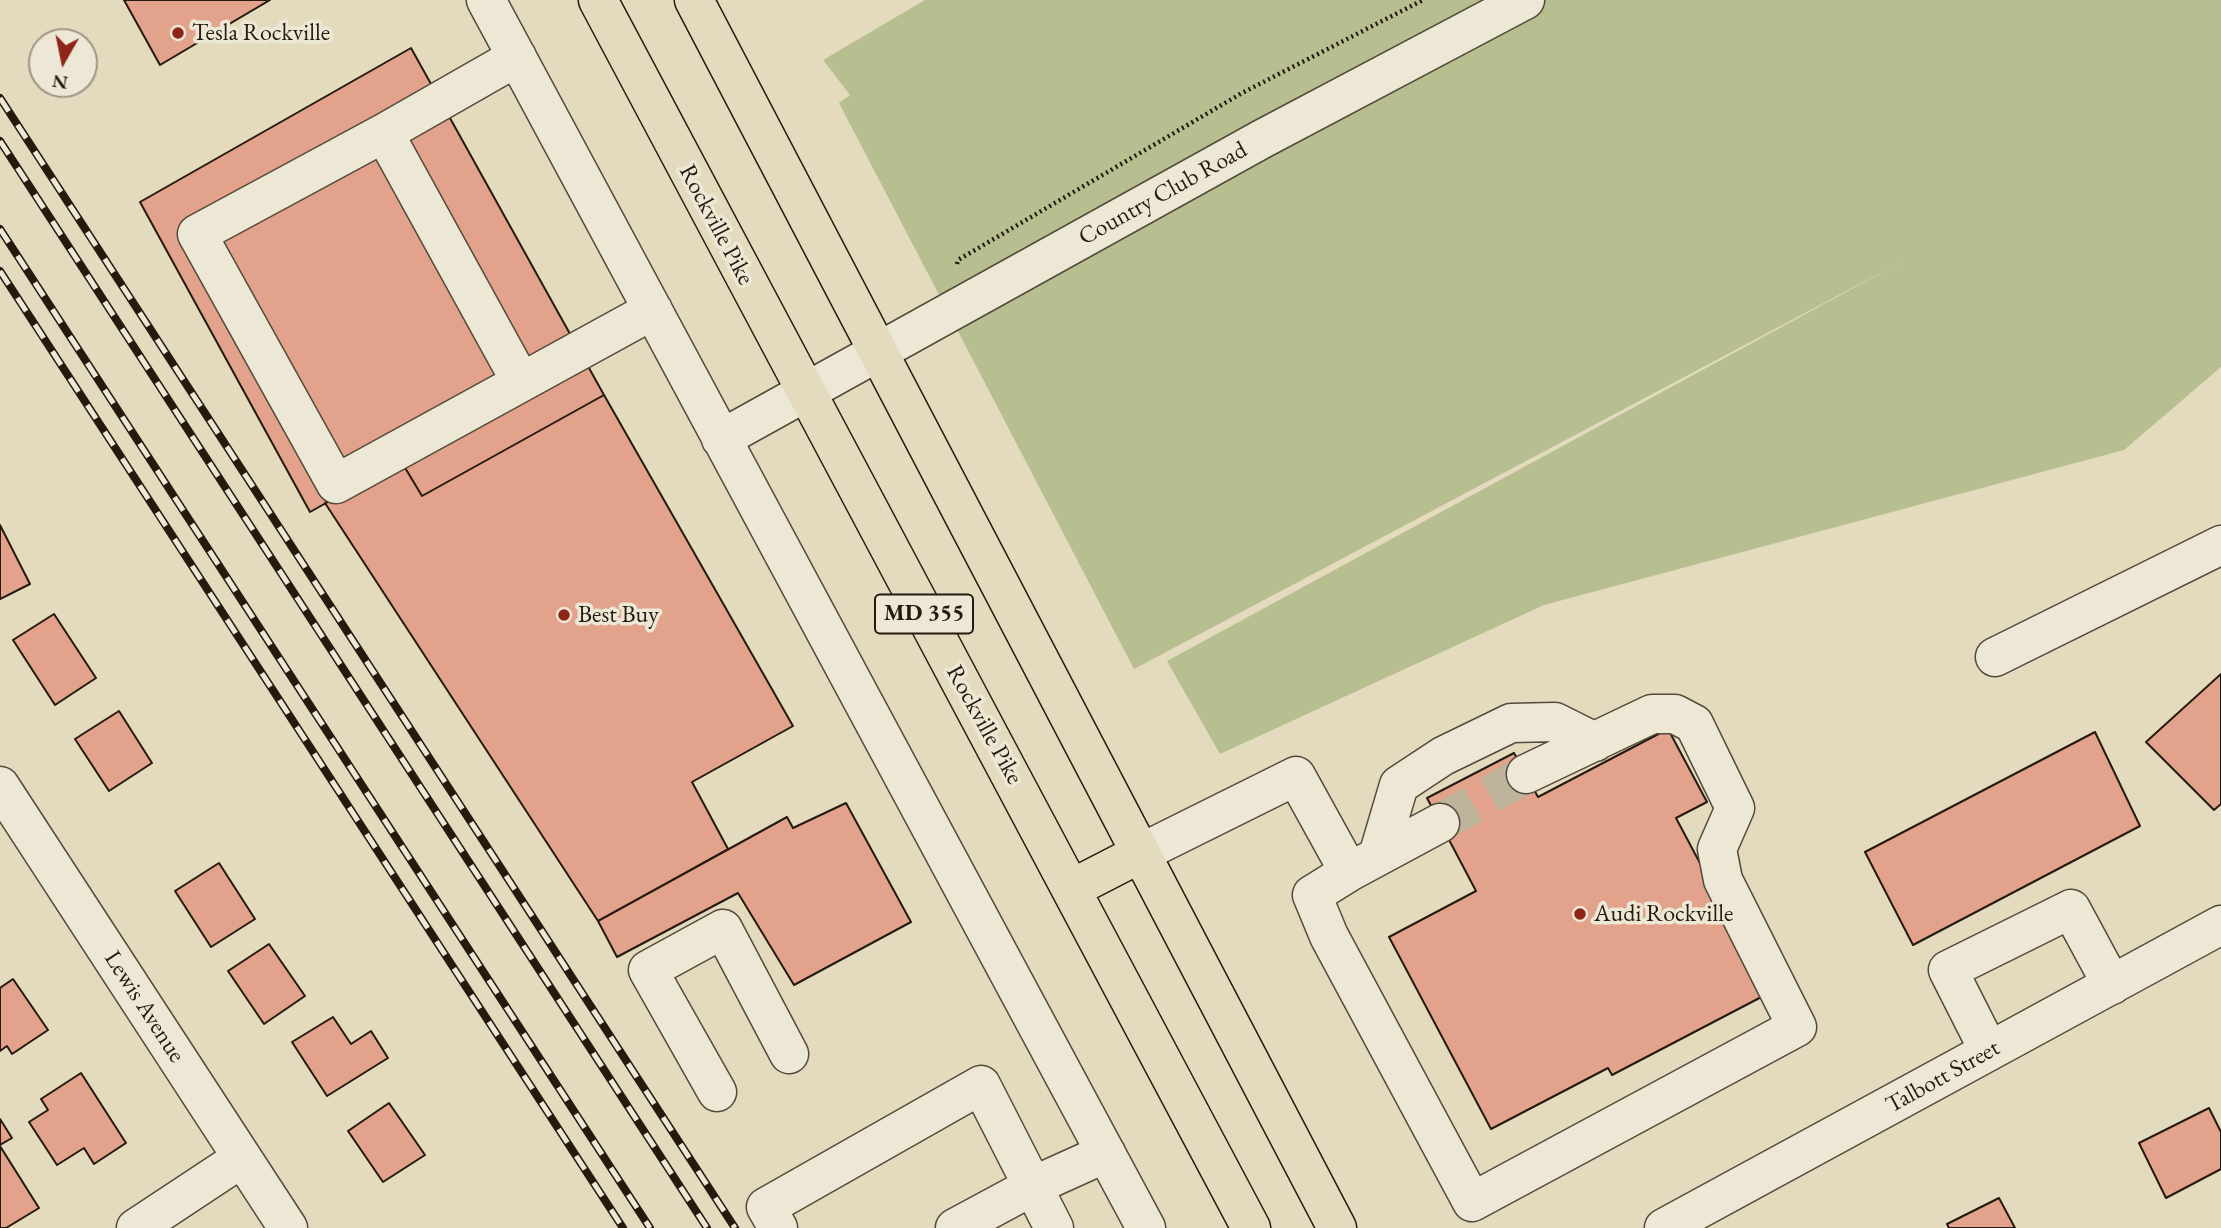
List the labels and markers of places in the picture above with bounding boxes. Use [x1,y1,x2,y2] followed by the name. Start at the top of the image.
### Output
[192,19,330,47] place label: Tesla Rockville
[170,25,186,41] marker: Tesla Rockville
[578,601,659,629] place label: Best Buy
[556,607,572,623] marker: Best Buy
[1594,900,1733,928] place label: Audi Rockville
[1572,906,1588,922] marker: Audi Rockville

